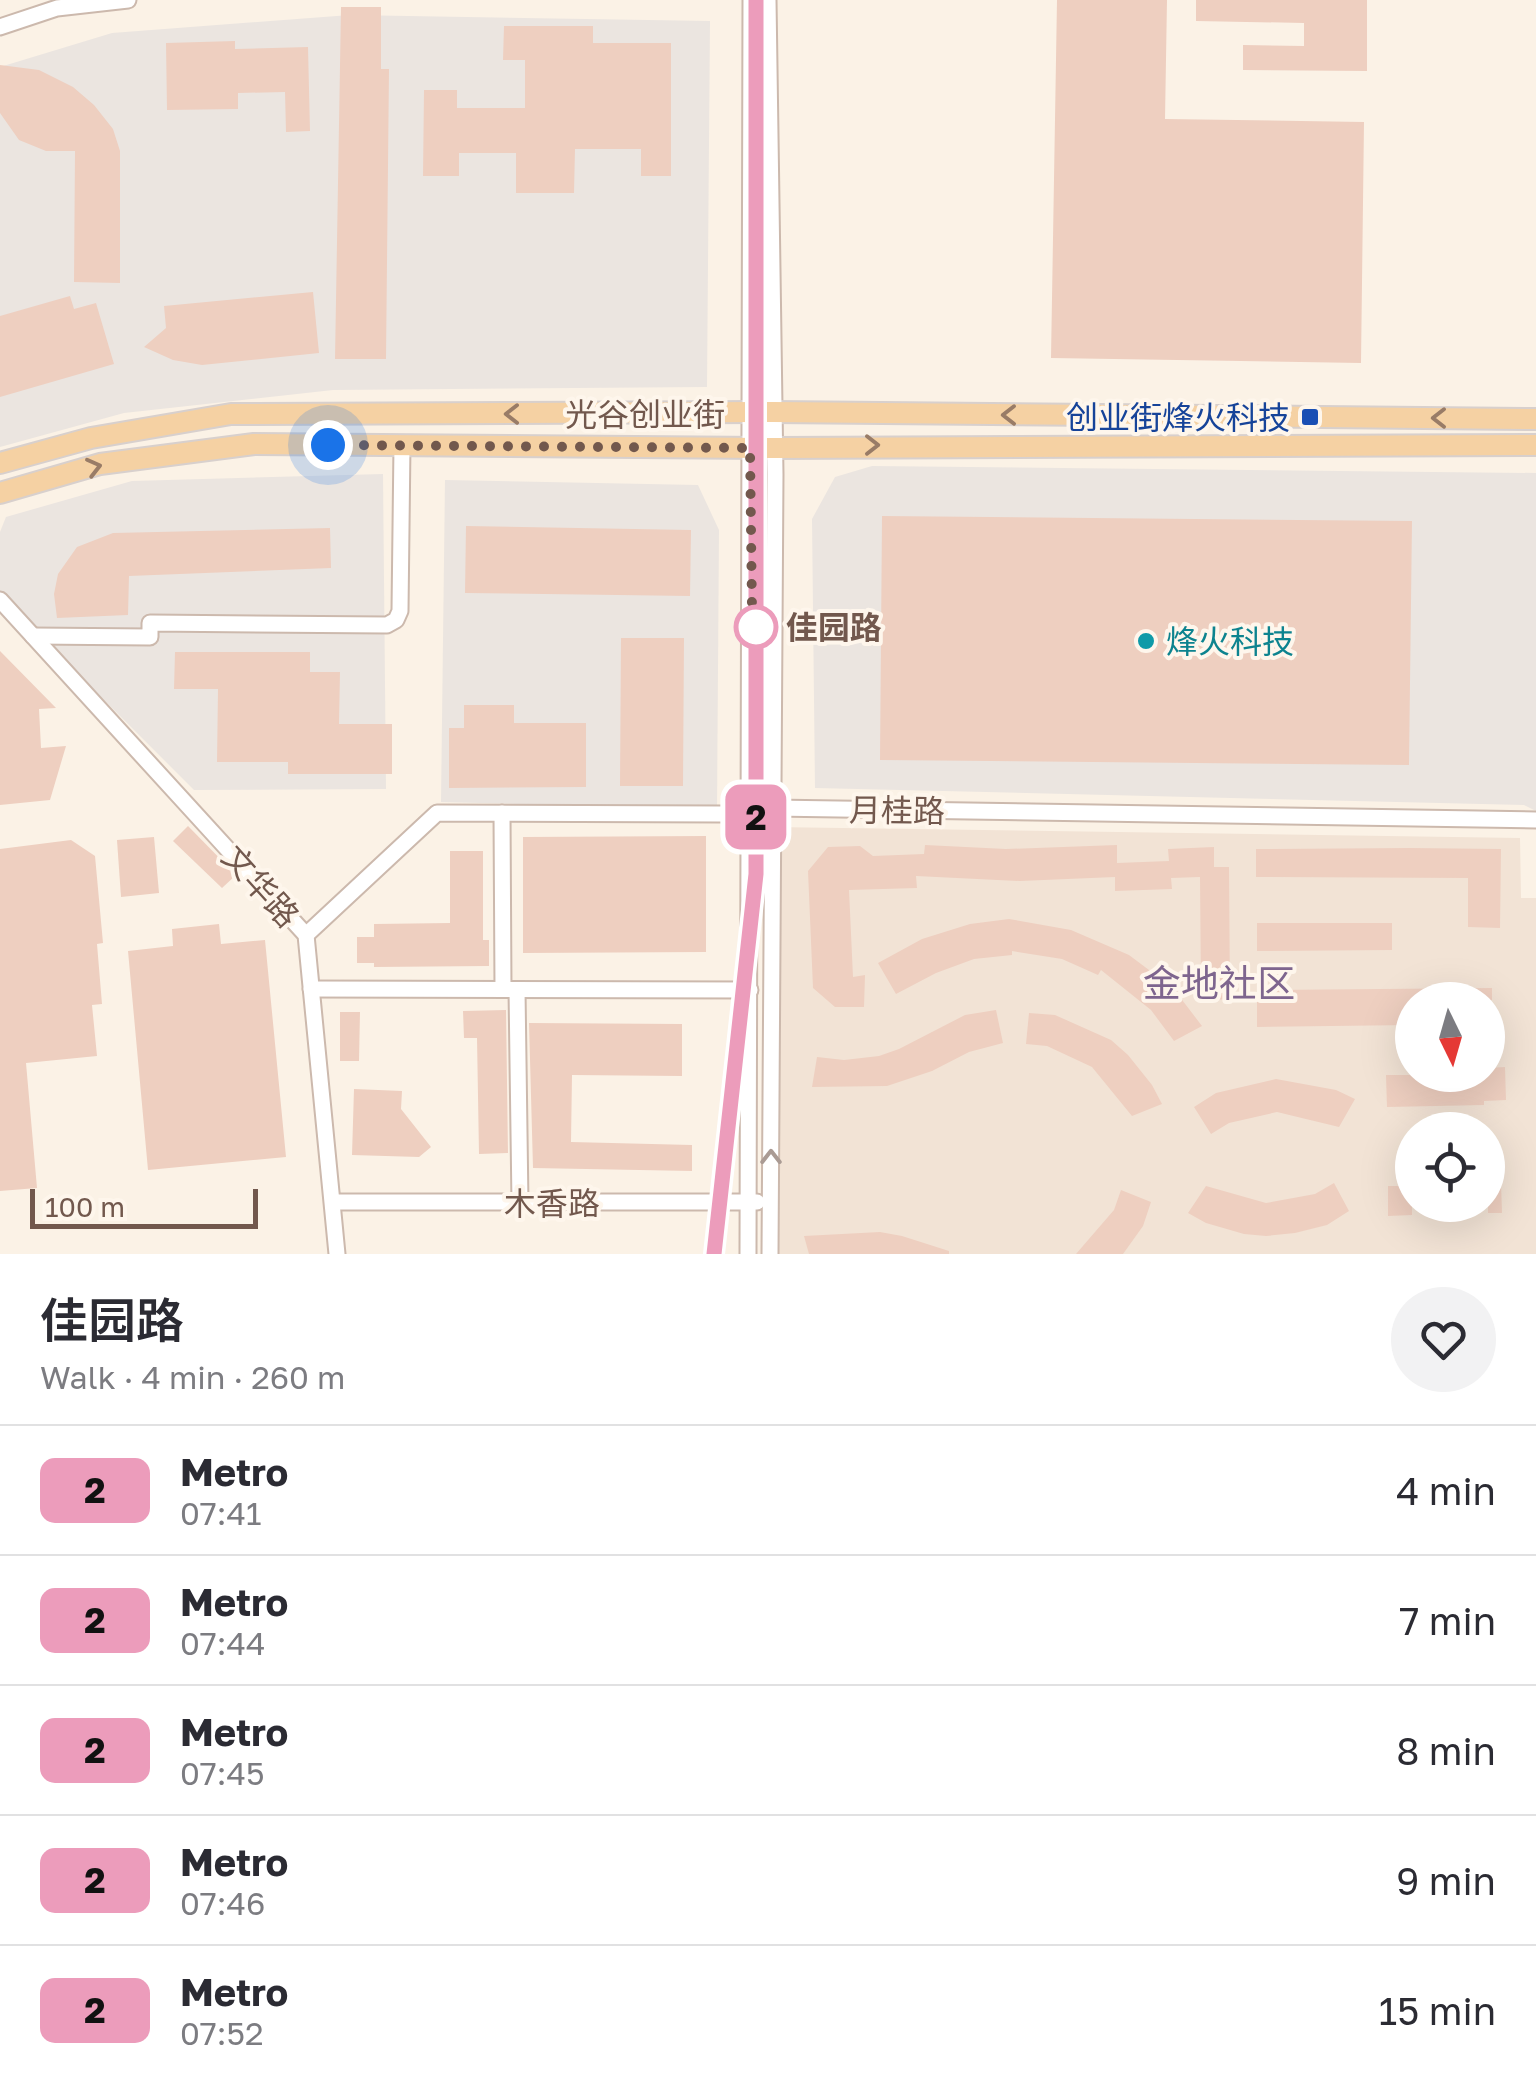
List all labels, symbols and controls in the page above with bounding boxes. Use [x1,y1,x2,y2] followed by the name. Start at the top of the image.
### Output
[565,395,725,433] street label: 光谷创业街
[1066,398,1290,436] place label: 创业街烽火科技
[503,403,518,425] one-way arrow
[1000,404,1016,425] one-way arrow
[1299,406,1321,428] marker: 创业街烽火科技
[1430,407,1446,429] one-way arrow
[303,420,353,470] your location
[864,434,880,456] one-way arrow
[85,458,102,479] one-way arrow
[735,606,777,648] marker: 佳园路
[786,608,882,646] place label: 佳园路
[1166,622,1294,660] place label: 烽火科技
[1135,630,1157,652] marker: 烽火科技
[724,784,788,850] line badge: 2
[849,790,945,830] street label: 月桂路
[745,796,767,838] text: 2
[215,838,307,934] street label: 文华路
[1143,960,1295,1005] district label: 金地社区
[1395,982,1505,1092] north arrow
[1395,982,1505,1222] map controls
[1395,1112,1505,1222] button: locate
[760,1148,782,1164] one-way arrow
[30,1184,258,1228] scale bar
[504,1184,600,1222] street label: 木香路
[45,1190,125,1223] text: 100 m
[1391,1287,1496,1392] button: heart
[40,1291,184,1349] text: 佳园路
[40,1358,345,1396] text: Walk · 4 min · 260 m
[180,1449,288,1494] text: Metro
[1396,1468,1496,1513] text: 4 min
[84,1469,106,1511] text: 2
[180,1494,261,1532] text: 07:41
[180,1579,288,1624] text: Metro
[1399,1598,1496,1643] text: 7 min
[84,1599,106,1641] text: 2
[180,1624,265,1662] text: 07:44
[180,1709,288,1754] text: Metro
[1396,1728,1496,1773] text: 8 min
[84,1729,106,1771] text: 2
[180,1754,264,1792] text: 07:45
[180,1839,288,1884] text: Metro
[1396,1858,1496,1903] text: 9 min
[84,1859,106,1901] text: 2
[180,1884,265,1922] text: 07:46
[180,1969,288,2014] text: Metro
[1379,1988,1496,2033] text: 15 min
[84,1989,106,2031] text: 2
[180,2014,264,2052] text: 07:52

